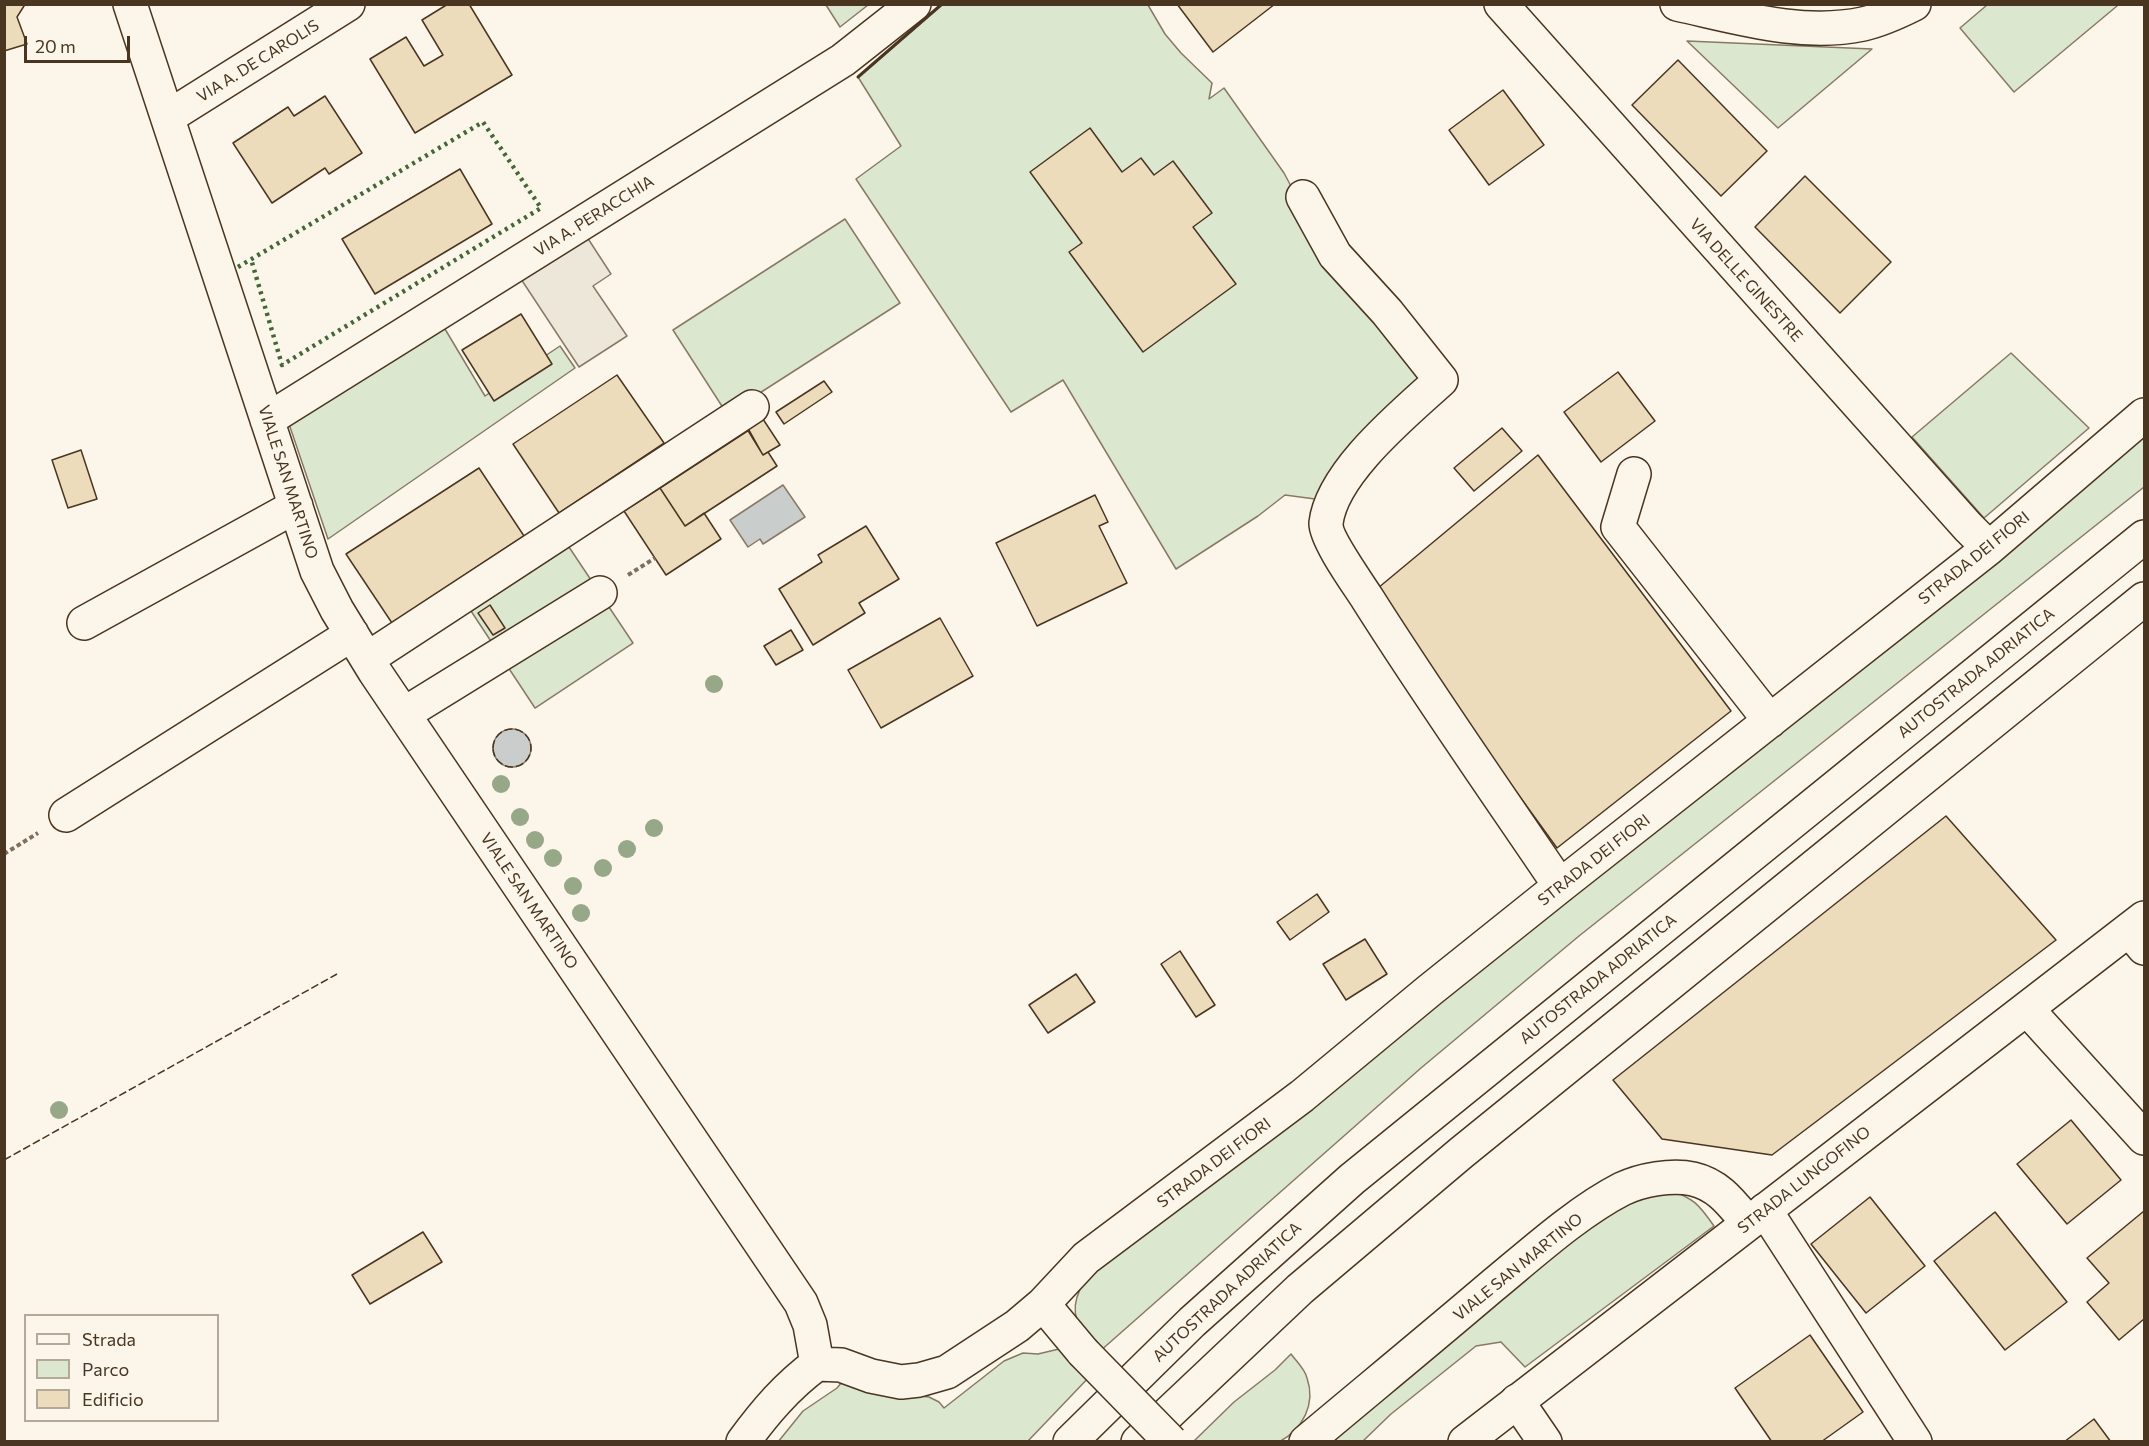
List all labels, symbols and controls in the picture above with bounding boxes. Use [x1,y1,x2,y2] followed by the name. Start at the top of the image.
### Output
[193,16,323,106] street label: VIA A. DE CAROLIS
[27,24,134,62] scale bar
[35,35,76,57] text: 20 m
[531,171,657,261] street label: VIA A. PERACCHIA
[1686,214,1806,346] street label: VIA DELLE GINESTRE
[254,403,322,561] street label: VIALE SAN MARTINO
[1915,507,2033,609] street label: STRADA DEI FIORI
[1894,604,2058,742] street label: AUTOSTRADA ADRIATICA
[1534,810,1654,910] street label: STRADA DEI FIORI
[476,829,582,973] street label: VIALE SAN MARTINO
[1516,910,1680,1048] street label: AUTOSTRADA ADRIATICA
[1153,1114,1275,1212] street label: STRADA DEI FIORI
[1734,1122,1874,1238] street label: STRADA LUNGOFINO
[1450,1209,1586,1325] street label: VIALE SAN MARTINO
[1149,1218,1305,1366] street label: AUTOSTRADA ADRIATICA
[24,1314,219,1422] legend
[82,1328,136,1350] text: Strada
[82,1358,129,1380] text: Parco
[82,1388,144,1410] text: Edificio

